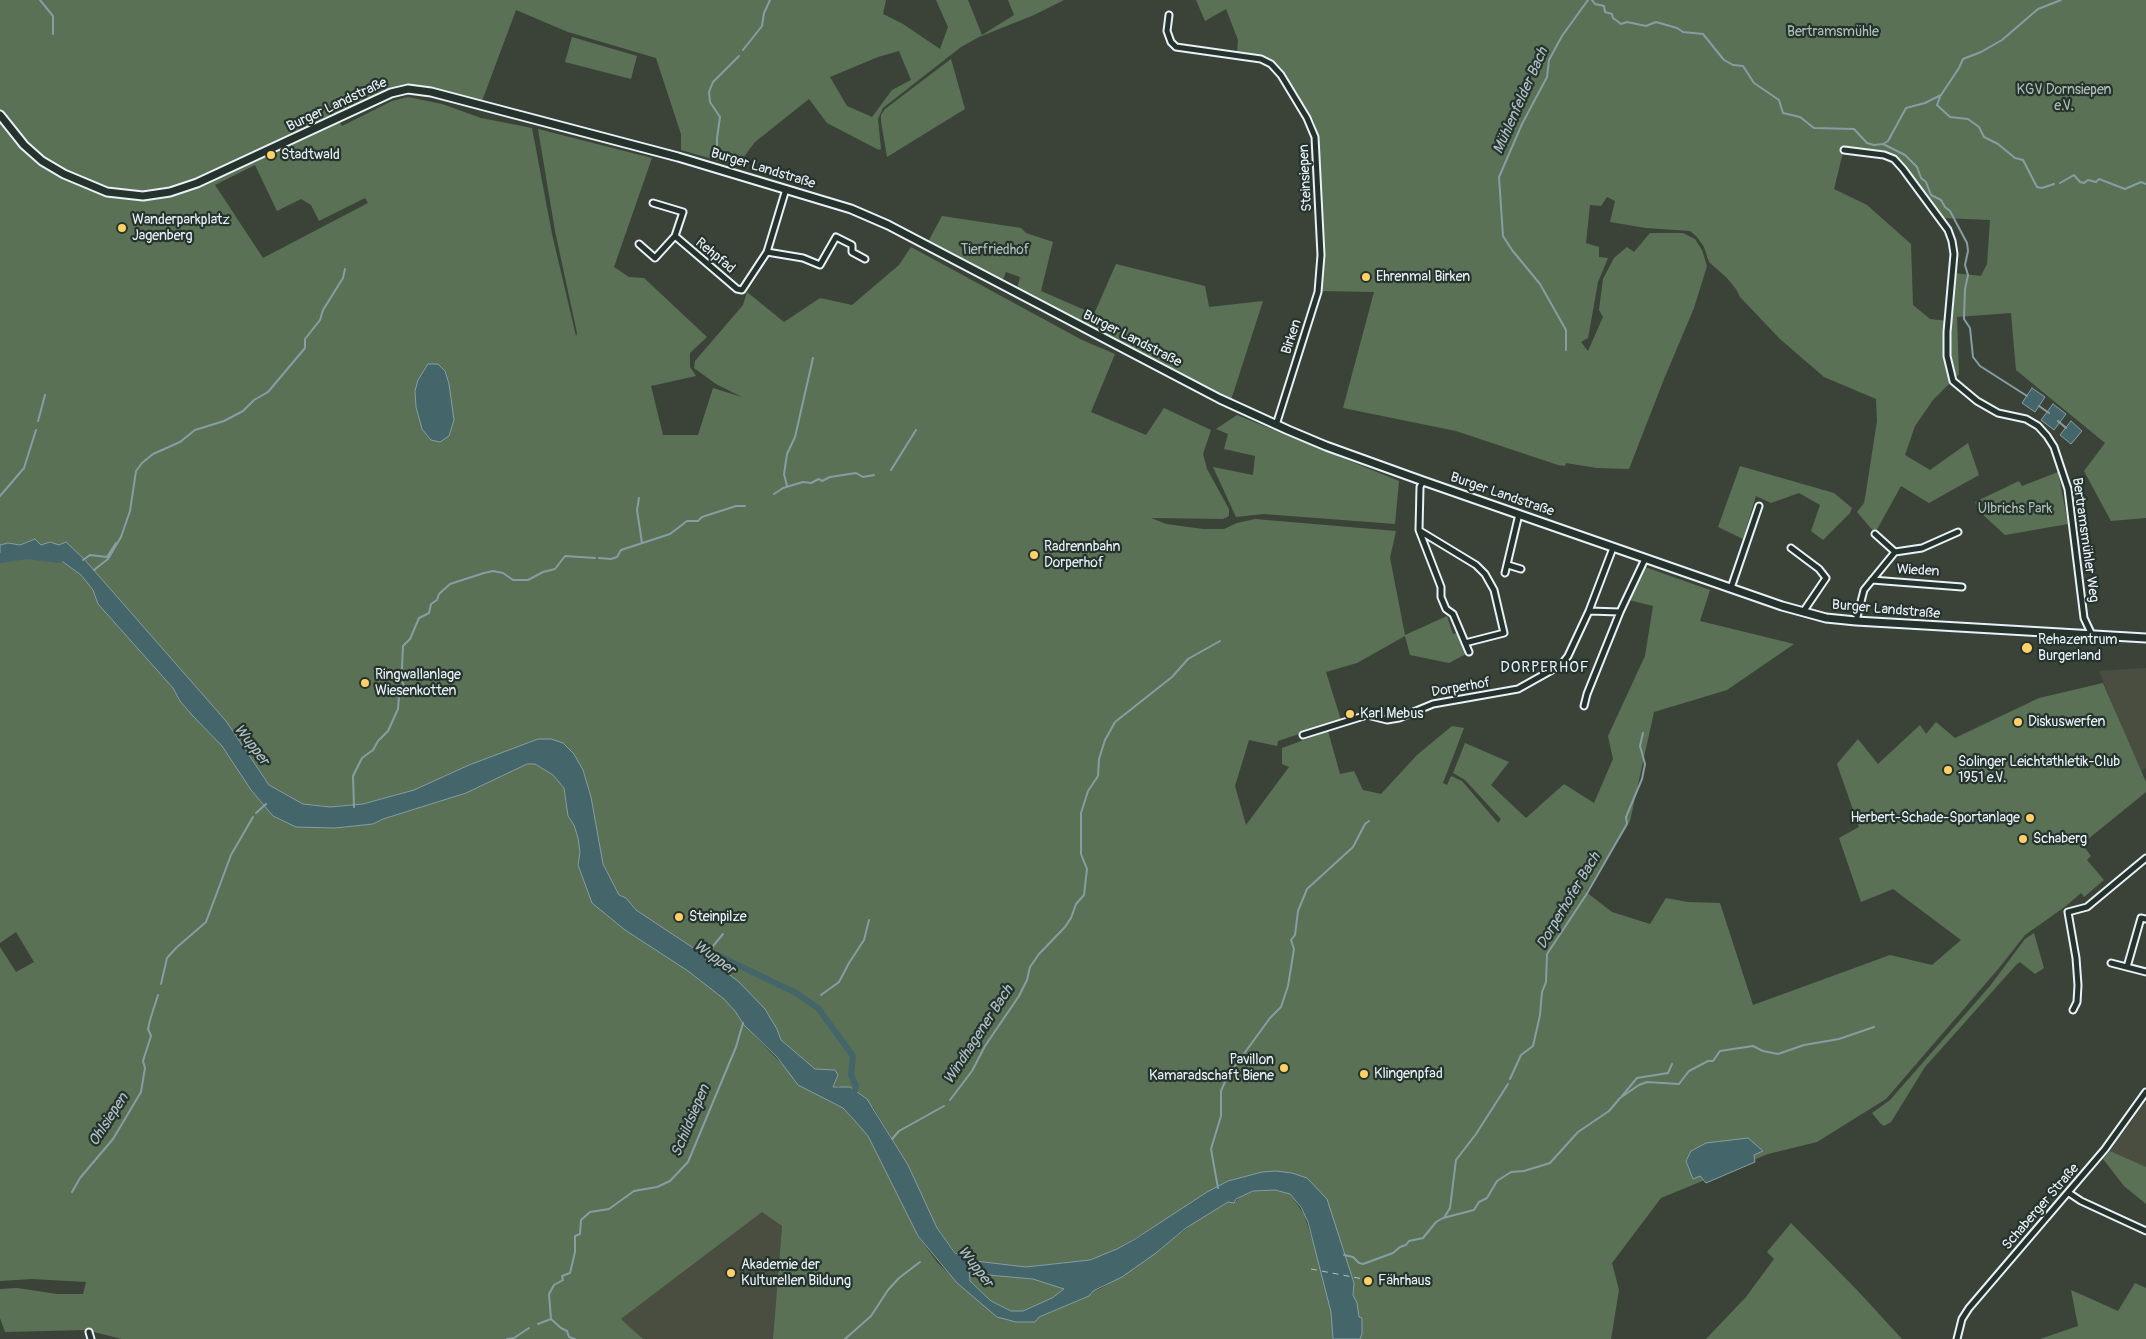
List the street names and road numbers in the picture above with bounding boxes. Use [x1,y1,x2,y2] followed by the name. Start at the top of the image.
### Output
[284,74,390,136] street label: Burger Landstraße
[1296,144,1316,212] street label: Steinsiepen
[709,145,817,193] street label: Burger Landstraße
[692,235,738,277] street label: Rehpfad
[1080,307,1184,371] street label: Burger Landstraße
[1278,317,1306,357] street label: Birken
[1448,469,1556,521] street label: Burger Landstraße
[2068,476,2102,604] street label: Bertramsmühler Weg
[1896,561,1940,581] street label: Wieden
[1831,597,1941,623] street label: Burger Landstraße
[1430,675,1492,701] street label: Dorperhof
[1999,1160,2083,1254] street label: Schaberger Straße

